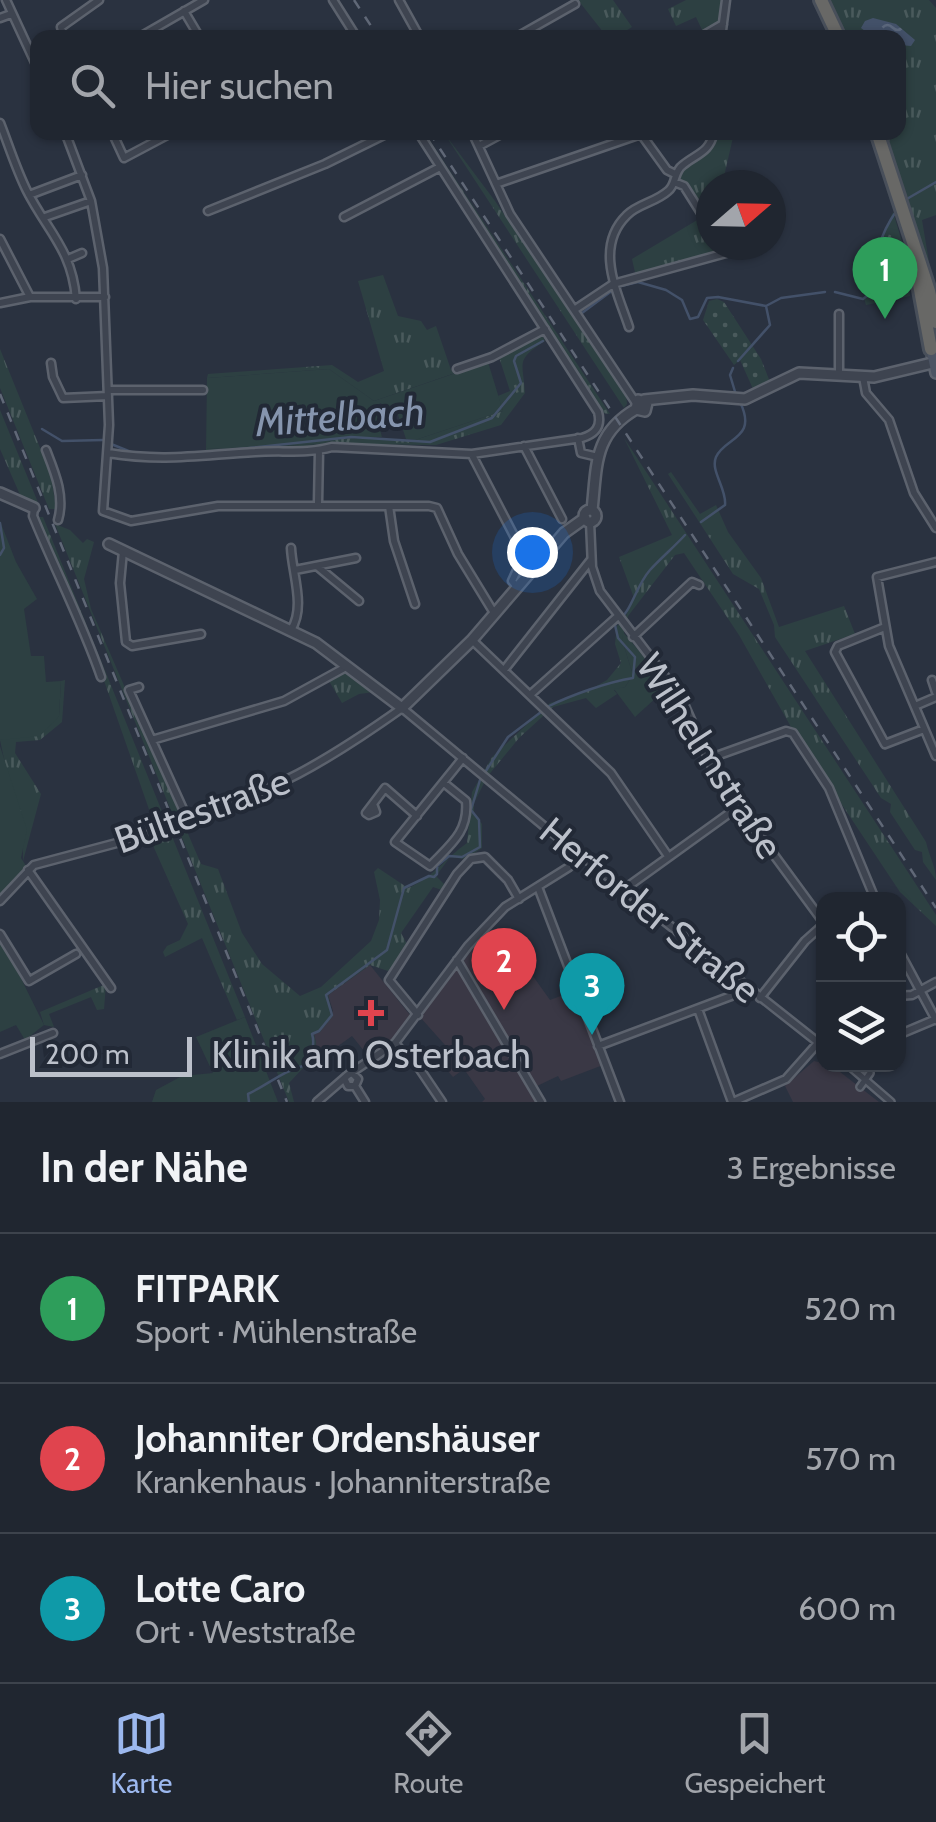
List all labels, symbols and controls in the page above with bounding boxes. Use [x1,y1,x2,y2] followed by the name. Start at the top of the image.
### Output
[30,30,906,140] search box
[65,58,120,113] icon: search
[145,62,334,109] text: Hier suchen
[696,170,786,260] north arrow
[852,236,918,319] pin: 1
[253,386,426,446] water label: Mittelbach
[507,527,558,578] your location
[626,645,794,867] street label: Wilhelmstraße
[108,757,296,863] street label: Bültestraße
[531,807,769,1013] street label: Herforder Straße
[816,892,906,1072] map controls
[816,892,906,982] button: locate
[472,928,536,1010] pin: 2
[560,952,624,1035] pin: 3
[816,982,906,1072] button: layers
[358,1000,384,1026] marker: Klinik am Osterbach
[211,1031,531,1078] place label: Klinik am Osterbach
[30,1032,192,1076] scale bar
[45,1037,130,1071] text: 200 m
[40,1141,248,1193] text: In der Nähe
[726,1148,896,1187] text: 3 Ergebnisse
[135,1265,279,1312] text: FITPARK
[67,1289,78,1328] text: 1
[804,1289,896,1328] text: 520 m
[135,1312,417,1351] text: Sport · Mühlenstraße
[135,1415,540,1462] text: Johanniter Ordenshäuser
[64,1439,81,1478] text: 2
[805,1439,896,1478] text: 570 m
[135,1462,551,1501] text: Krankenhaus · Johanniterstraße
[135,1565,305,1612] text: Lotte Caro
[64,1589,81,1628] text: 3
[798,1589,896,1628] text: 600 m
[135,1612,356,1651] text: Ort · Weststraße
[111,1706,172,1800] tab: Karte
[393,1706,463,1800] tab: Route
[684,1706,825,1800] tab: Gespeichert

